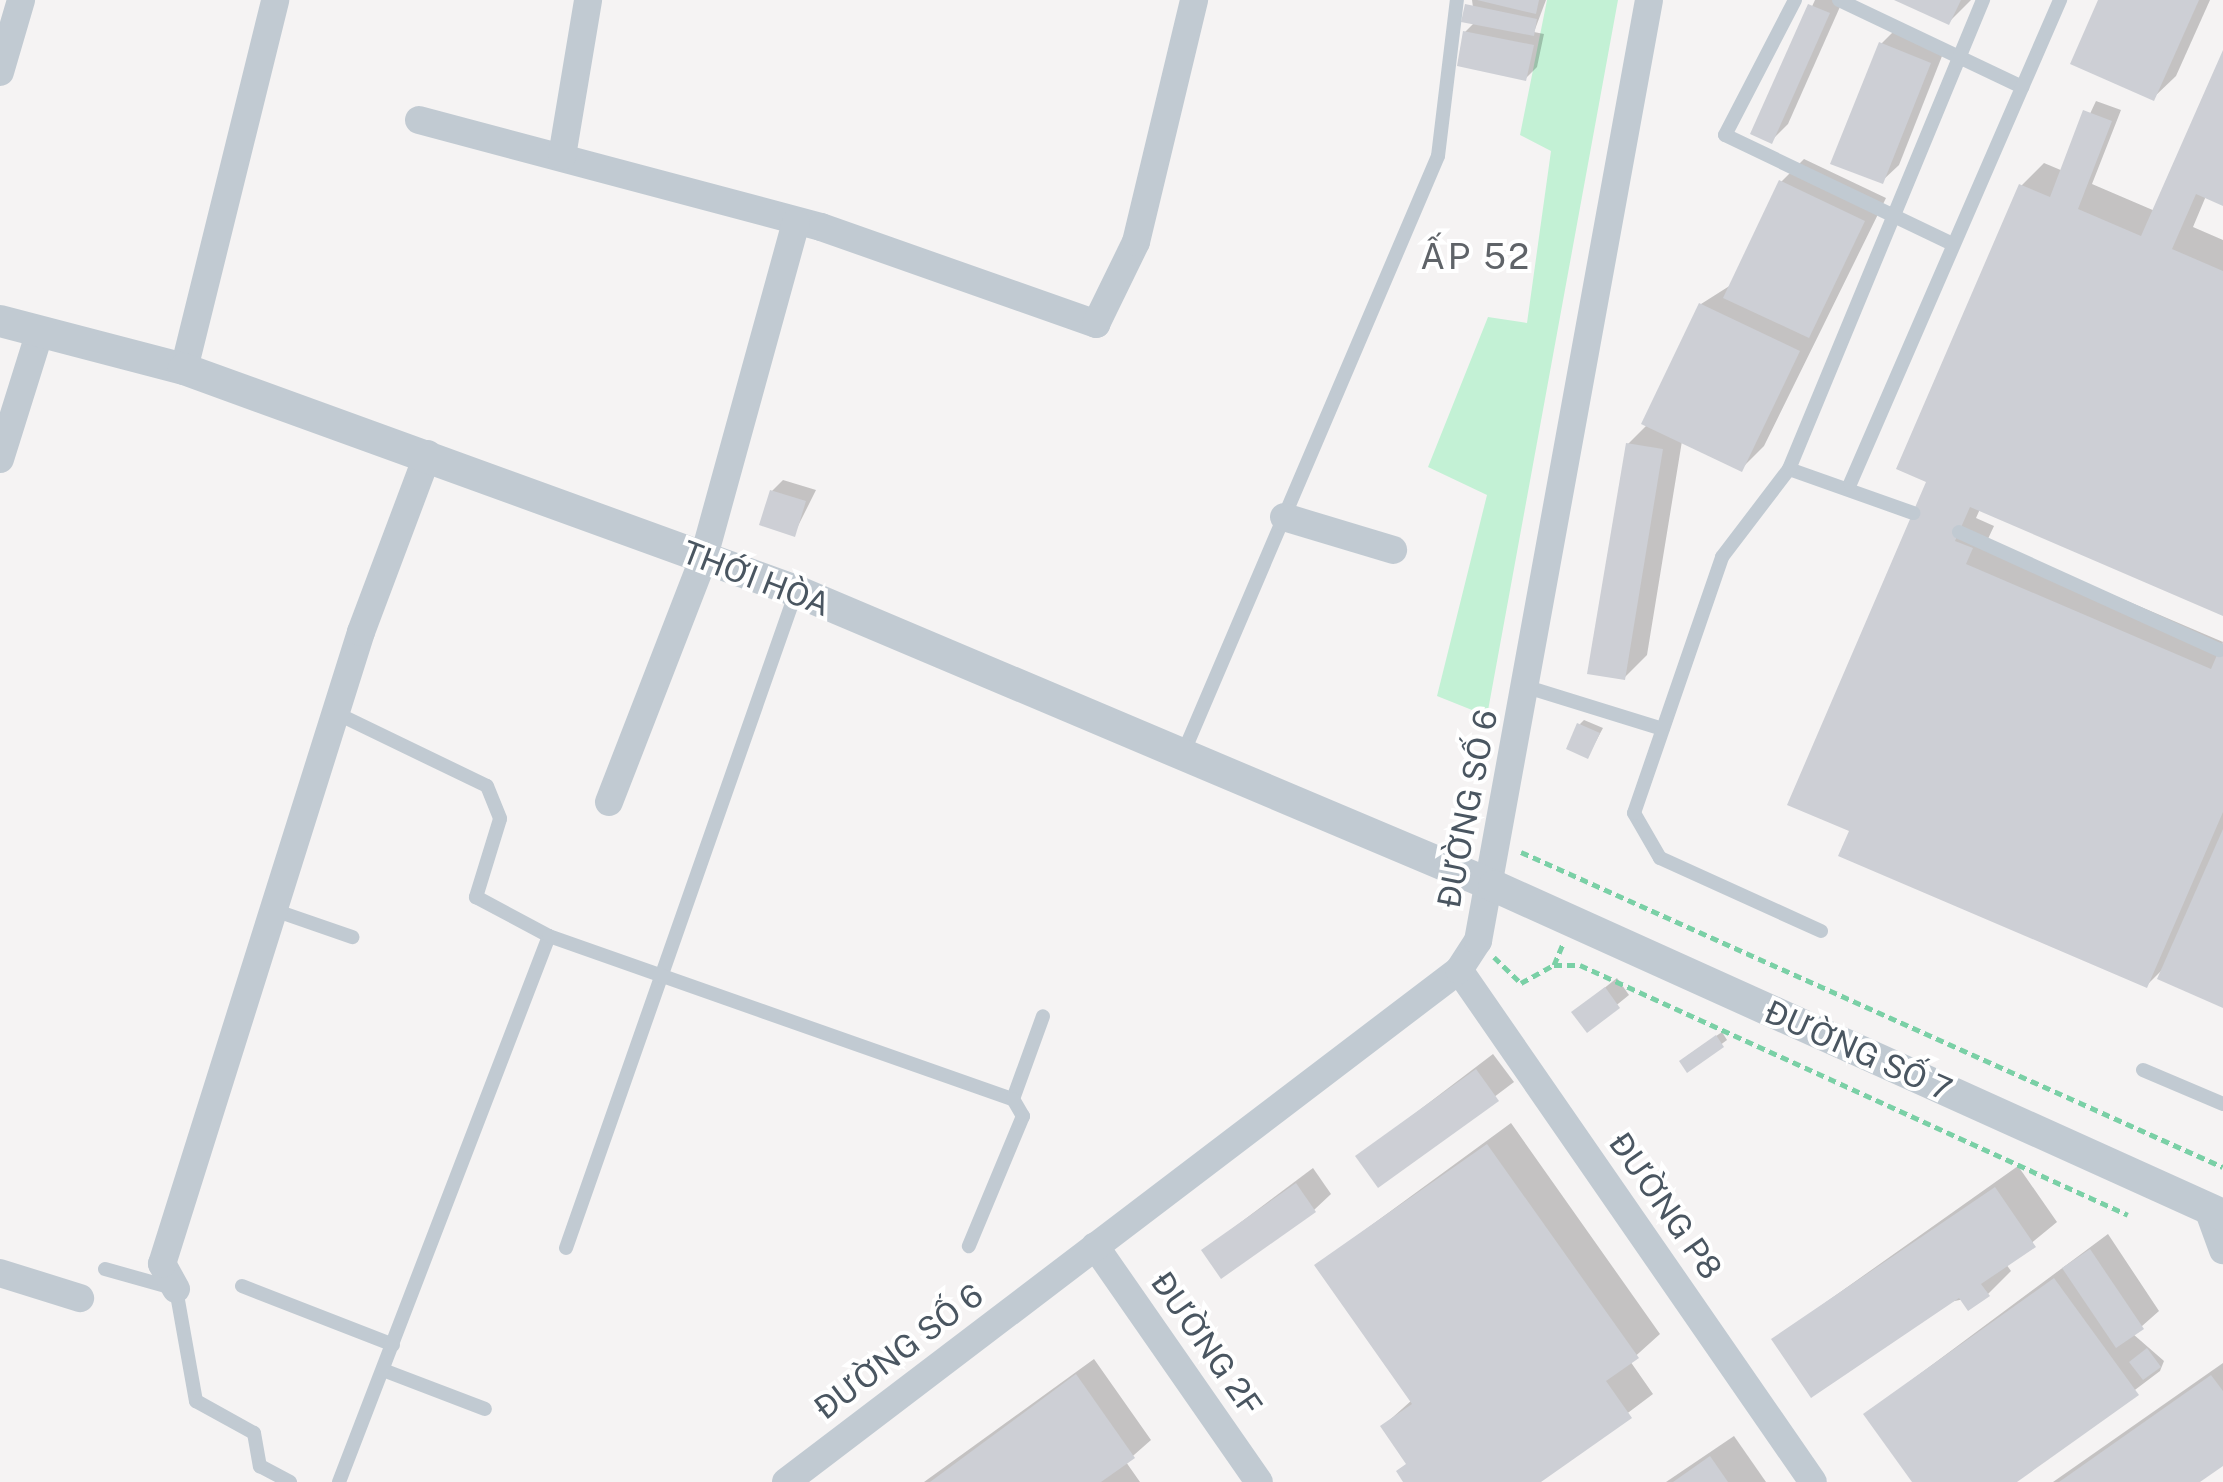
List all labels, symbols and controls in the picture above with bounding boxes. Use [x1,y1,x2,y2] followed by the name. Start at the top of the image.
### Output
[1420,236,1532,278] district label: ẤP 52
[677,533,835,625] street label: THỚI HÒA
[1430,707,1506,911] street label: ĐƯỜNG SỐ 6
[1759,993,1957,1109] street label: ĐƯỜNG SỐ 7
[1600,1125,1730,1287] street label: ĐƯỜNG P8
[1142,1265,1270,1423] street label: ĐƯỜNG 2F
[807,1276,991,1428] street label: ĐƯỜNG SỐ 6

